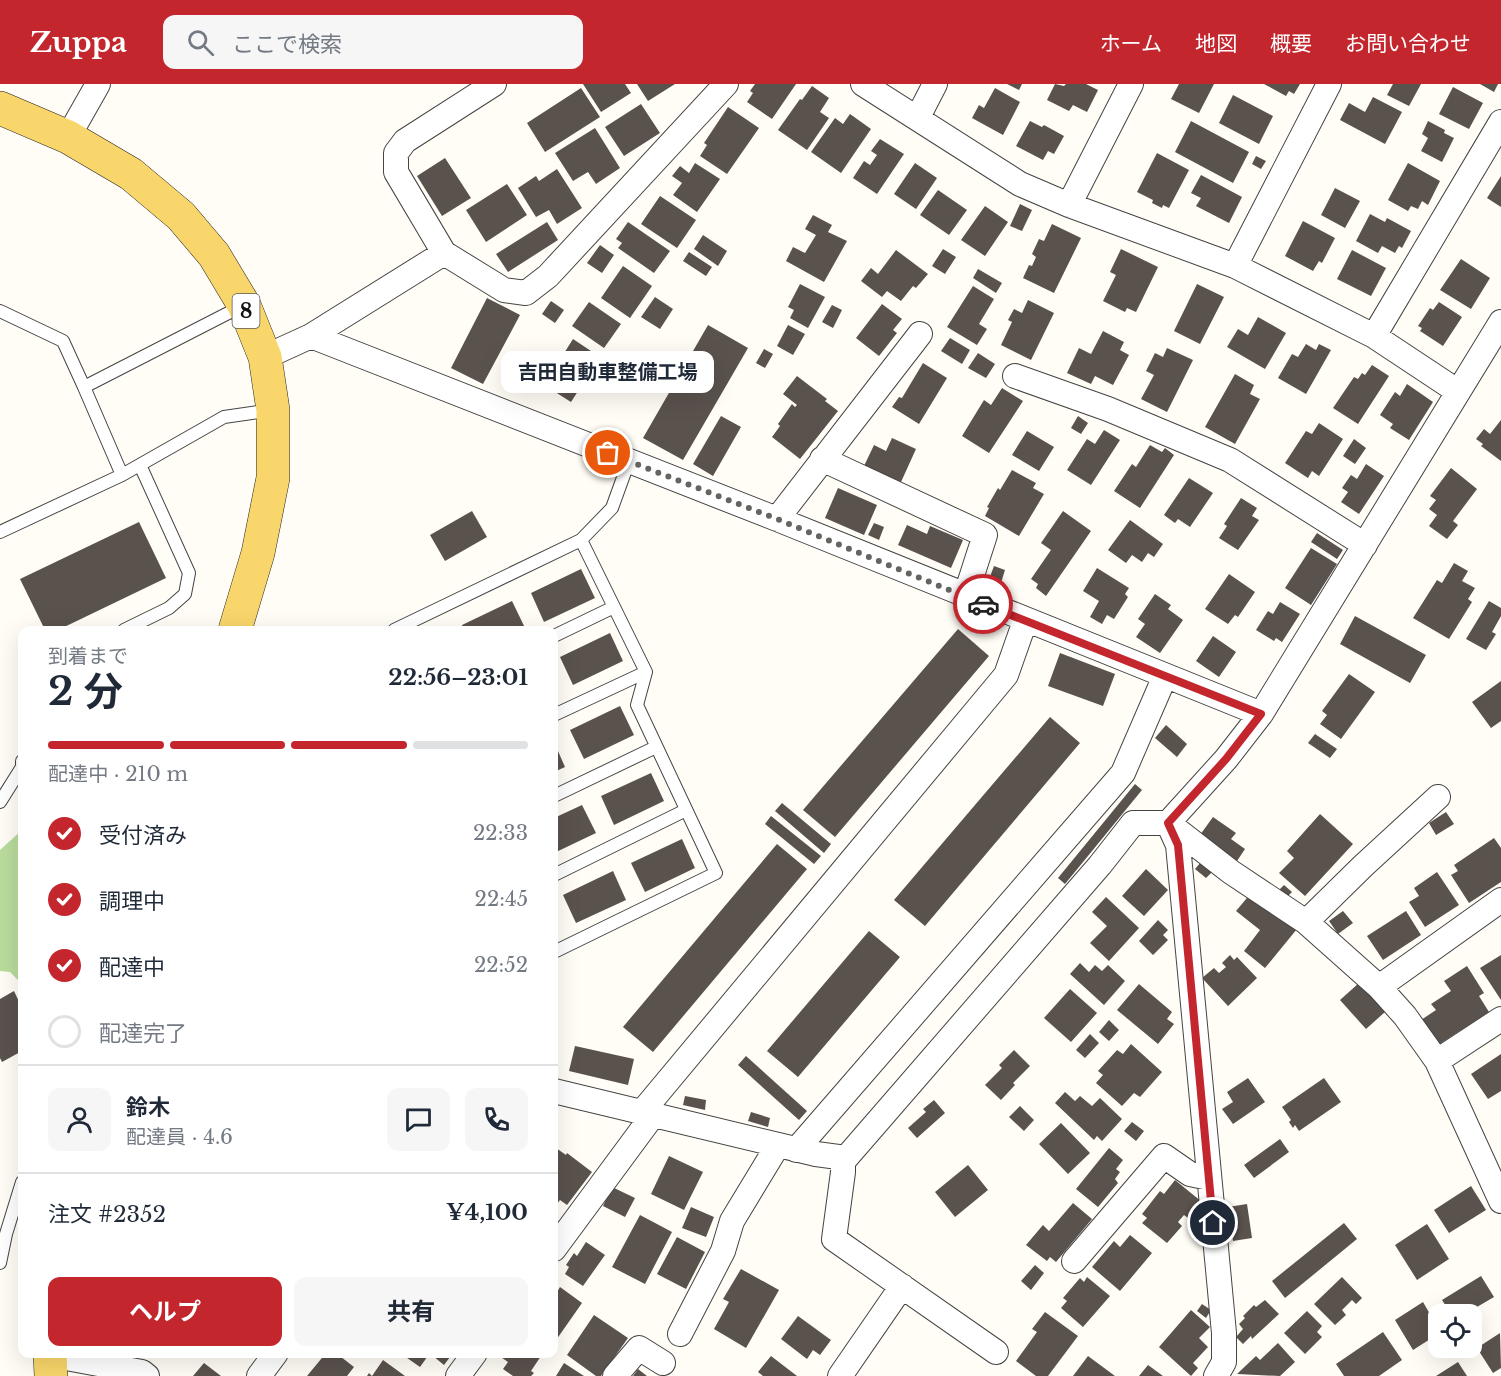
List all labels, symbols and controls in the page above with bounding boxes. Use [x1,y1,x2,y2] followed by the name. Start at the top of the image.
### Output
[163,15,583,69] search box
[30,25,127,60] text: Zuppa
[184,26,217,59] icon: search
[232,31,342,58] text: ここで検索
[1100,31,1162,57] text: ホーム
[1195,31,1237,57] text: 地図
[1270,31,1312,57] text: 概要
[1345,31,1471,57] text: お問い合わせ
[232,294,260,328] road number: 8
[502,351,714,393] callout: 吉田自動車整備工場
[518,360,698,384] text: 吉田自動車整備工場
[582,427,633,478] pin
[591,436,624,469] icon: bag
[953,574,1013,634] courier
[967,588,1000,621] icon: car
[48,644,128,668] text: 到着まで
[388,664,528,691] text: 22:56–23:01
[48,667,123,716] text: 2 分
[48,762,188,786] text: 配達中 · 210 m
[48,817,81,850] icon: check
[473,821,528,845] text: 22:33
[99,822,187,849] text: 受付済み
[48,883,81,916] icon: check
[475,887,528,911] text: 22:45
[99,888,165,915] text: 調理中
[48,949,81,982] icon: check
[474,953,528,977] text: 22:52
[99,954,165,981] text: 配達中
[99,1020,187,1047] text: 配達完了
[48,1088,111,1151] button: person
[387,1088,450,1151] button: chat
[465,1088,528,1151] button: phone
[126,1094,170,1121] text: 鈴木
[126,1125,233,1149] text: 配達員 · 4.6
[1187,1197,1238,1248] pin
[446,1199,528,1226] text: ¥4,100
[48,1201,166,1228] text: 注文 #2352
[1196,1206,1229,1239] icon: home
[48,1277,282,1346] button: ヘルプ
[294,1277,528,1346] button: 共有
[1428,1304,1482,1358] map controls
[1428,1304,1482,1358] button: locate

